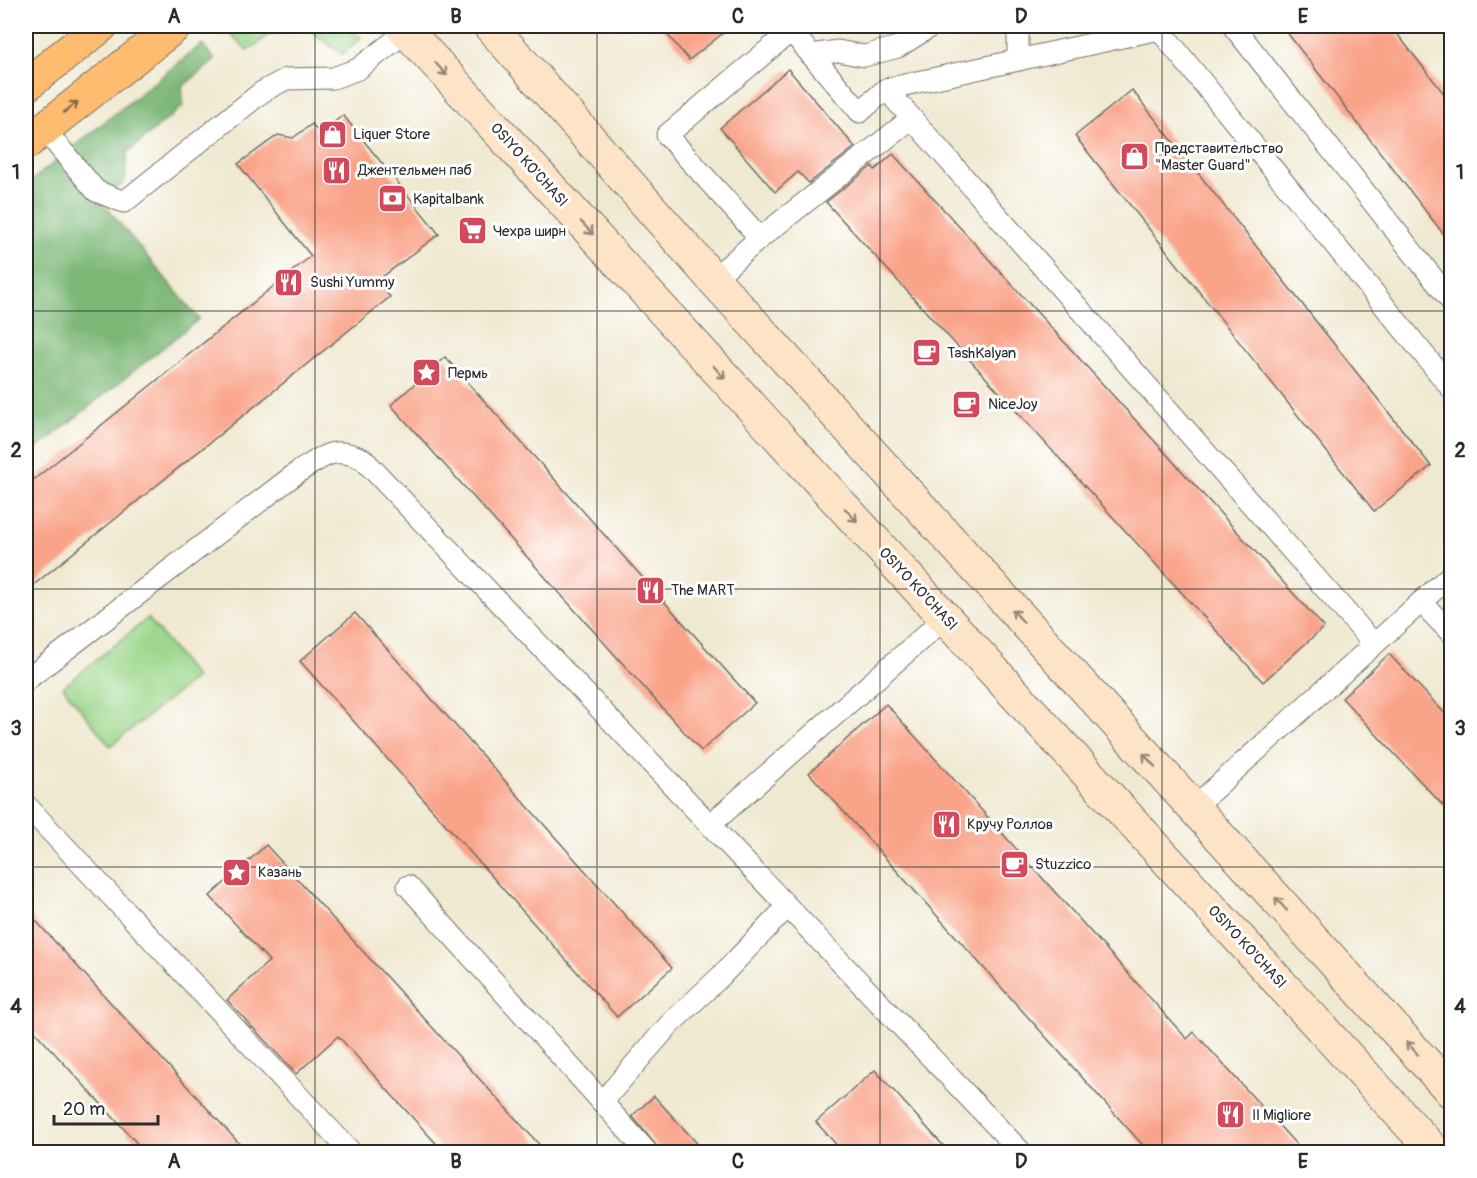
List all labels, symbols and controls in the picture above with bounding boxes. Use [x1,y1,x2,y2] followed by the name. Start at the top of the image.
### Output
[168,4,181,29] text: A
[450,4,462,29] text: B
[732,4,744,29] text: C
[1015,4,1028,29] text: D
[1298,4,1309,29] text: E
[434,61,448,76] one-way arrow
[63,101,79,114] one-way arrow
[316,118,348,150] shop icon: Liquer Store
[486,119,572,211] street label: OSIYO KO'CHASI
[353,125,431,144] place label: Liquer Store
[1155,139,1283,175] place label: Представительство "Master Guard"
[1118,141,1150,173] shop icon: Представительство "Master Guard"
[321,154,353,186] restaurant icon: Джентельмен паб
[12,160,20,185] text: 1
[1456,160,1464,185] text: 1
[357,161,472,180] place label: Джентельмен паб
[376,183,408,215] bank icon: Kapitalbank
[413,190,485,209] place label: Kapitalbank
[456,215,488,247] supermarket icon: Чехра ширн
[580,220,594,235] one-way arrow
[493,222,566,241] place label: Чехра ширн
[273,266,305,298] restaurant icon: Sushi Yummy
[310,273,395,292] place label: Sushi Yummy
[910,337,942,369] cafe icon: TashKalyan
[947,344,1016,363] place label: TashKalyan
[411,357,443,389] place icon: Пермь
[448,364,488,383] place label: Пермь
[712,364,726,379] one-way arrow
[951,388,983,420] cafe icon: NiceJoy
[988,395,1038,414] place label: NiceJoy
[10,438,22,463] text: 2
[1454,438,1466,463] text: 2
[844,508,858,523] one-way arrow
[875,543,961,635] street label: OSIYO KO'CHASI
[634,574,666,606] restaurant icon: The MART
[671,581,735,600] place label: The MART
[1011,608,1025,623] one-way arrow
[10,716,22,741] text: 3
[1454,716,1466,741] text: 3
[1142,753,1156,768] one-way arrow
[930,808,962,840] restaurant icon: Кручу Роллов
[967,815,1053,834] place label: Кручу Роллов
[998,848,1030,880] cafe icon: Stuzzico
[1035,855,1091,874] place label: Stuzzico
[221,856,253,888] place icon: Казань
[258,863,302,882] place label: Казань
[1274,897,1288,912] one-way arrow
[1204,901,1290,993] street label: OSIYO KO'CHASI
[10,994,22,1019] text: 4
[1454,994,1466,1019] text: 4
[1405,1041,1419,1056] one-way arrow
[54,1088,158,1126] scale bar
[63,1098,105,1121] text: 20 m
[1215,1099,1247,1131] restaurant icon: Il Migliore
[1252,1106,1311,1125] place label: Il Migliore
[168,1149,181,1174] text: A
[450,1149,462,1174] text: B
[732,1149,744,1174] text: C
[1015,1149,1028,1174] text: D
[1298,1149,1309,1174] text: E

